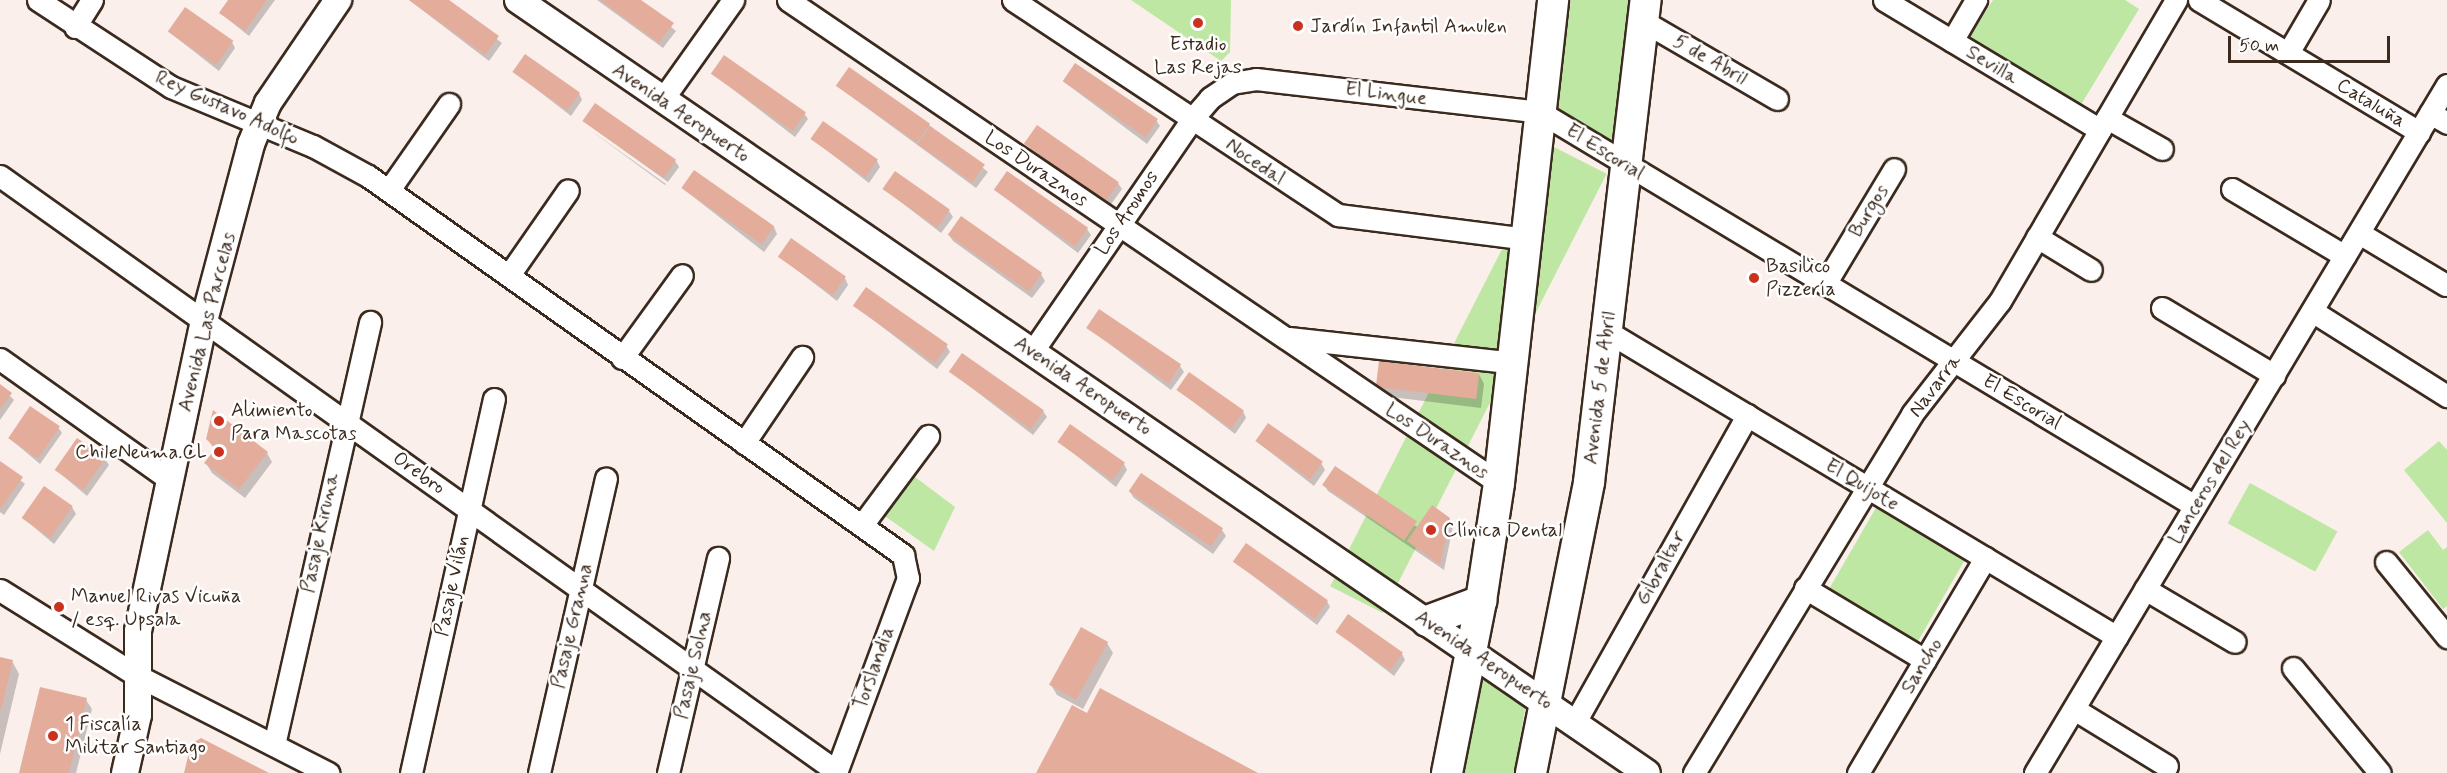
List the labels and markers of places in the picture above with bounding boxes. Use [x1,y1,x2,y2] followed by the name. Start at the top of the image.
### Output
[1310,14,1515,38] place label: Jardín Infantil Amulen
[1191,16,1205,30] marker: Estadio Las Rejas
[1291,19,1305,33] marker: Jardín Infantil Amulen
[1156,33,1240,80] place label: Estadio Las Rejas
[1766,254,1836,301] place label: Basilico Pizzería
[1747,271,1761,285] marker: Basilico Pizzería
[231,398,359,445] place label: Alimiento Para Mascotas
[212,414,226,428] marker: Alimiento Para Mascotas
[75,440,207,464] place label: ChileNeuma.CL
[212,445,226,459] marker: ChileNeuma.CL
[1443,518,1564,542] place label: Clínica Dental
[1424,523,1438,537] marker: Clínica Dental
[71,584,239,631] place label: Manuel Rivas Vicuña / esq. Upsala
[52,600,66,614] marker: Manuel Rivas Vicuña / esq. Upsala
[65,712,207,759] place label: 1 Fiscalía Militar Santiago
[46,729,60,743] marker: 1 Fiscalía Militar Santiago

